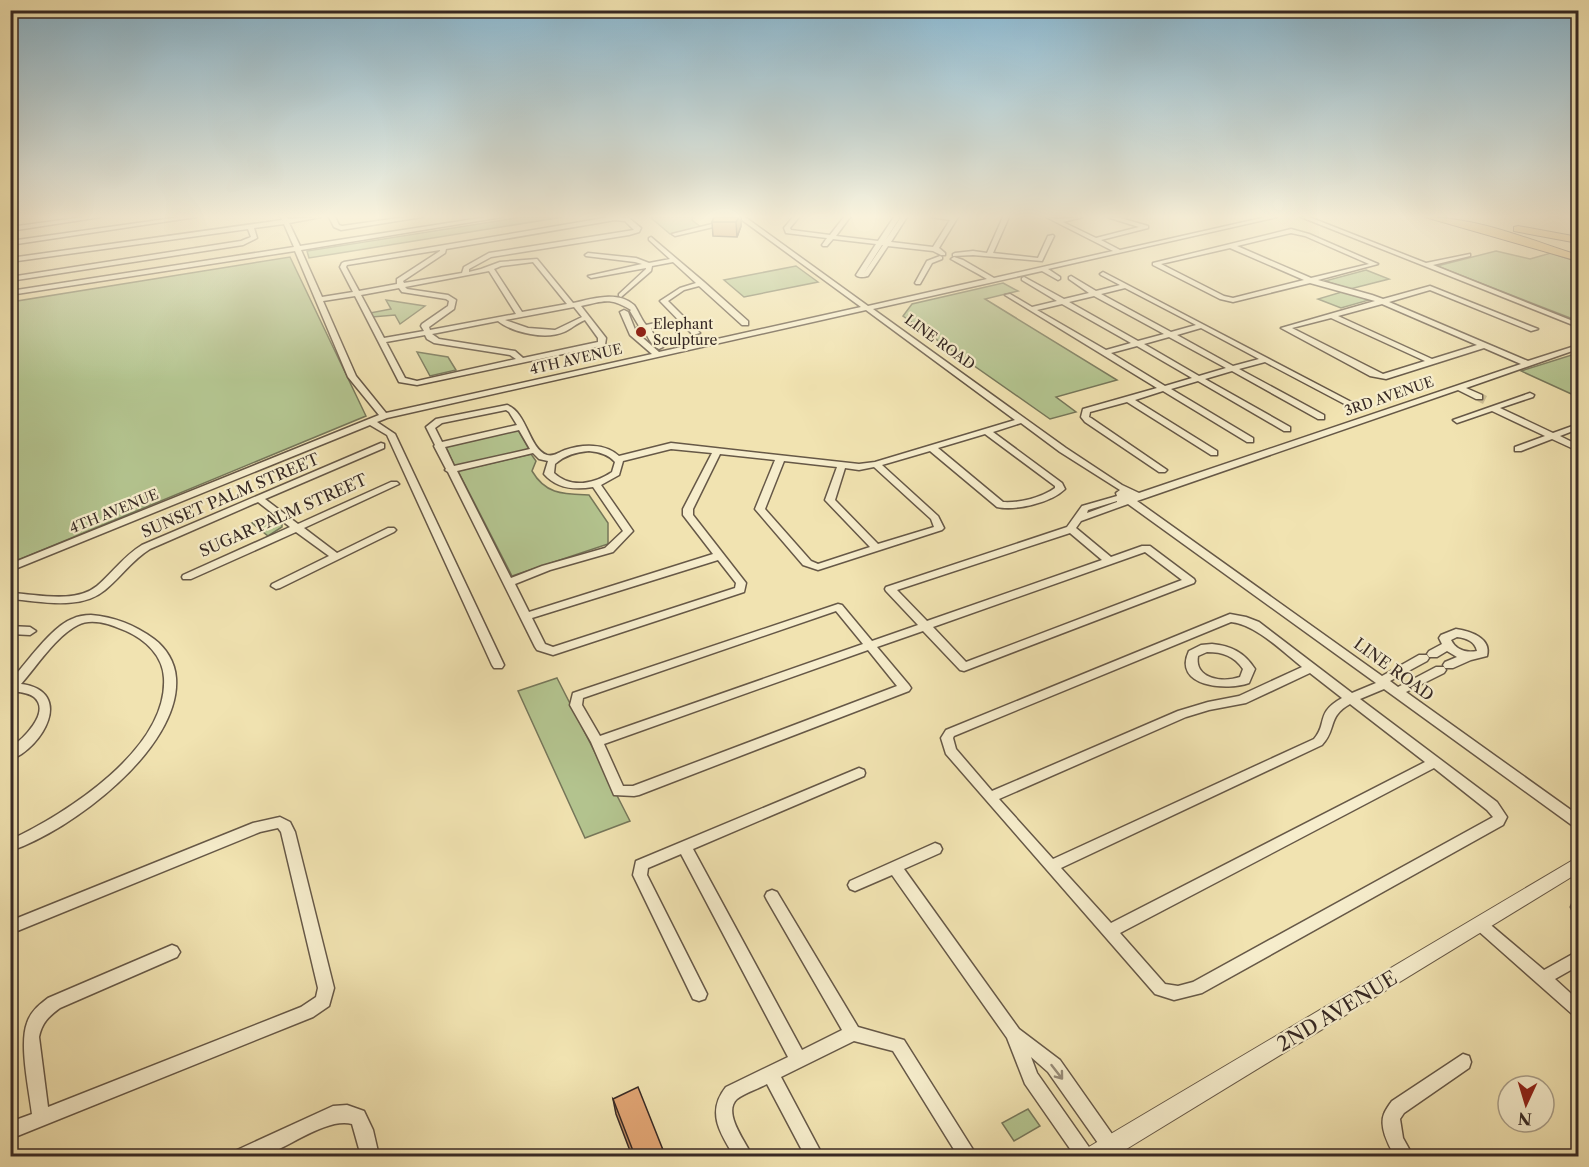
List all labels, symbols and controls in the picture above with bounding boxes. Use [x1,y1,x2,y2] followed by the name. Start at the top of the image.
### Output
[901,311,979,373] street label: LINE ROAD
[653,315,717,349] place label: Elephant Sculpture
[634,325,648,339] marker: Elephant Sculpture
[528,340,624,378] street label: 4TH AVENUE
[1342,372,1436,420] street label: 3RD AVENUE
[138,448,322,542] street label: SUNSET PALM STREET
[196,469,370,561] street label: SUGAR PALM STREET
[67,485,161,537] street label: 4TH AVENUE
[1350,633,1438,705] street label: LINE ROAD
[1273,966,1401,1056] street label: 2ND AVENUE
[1051,1063,1064,1079] one-way arrow
[1496,1074,1556,1134] north arrow
[1517,1108,1533,1129] text: N

